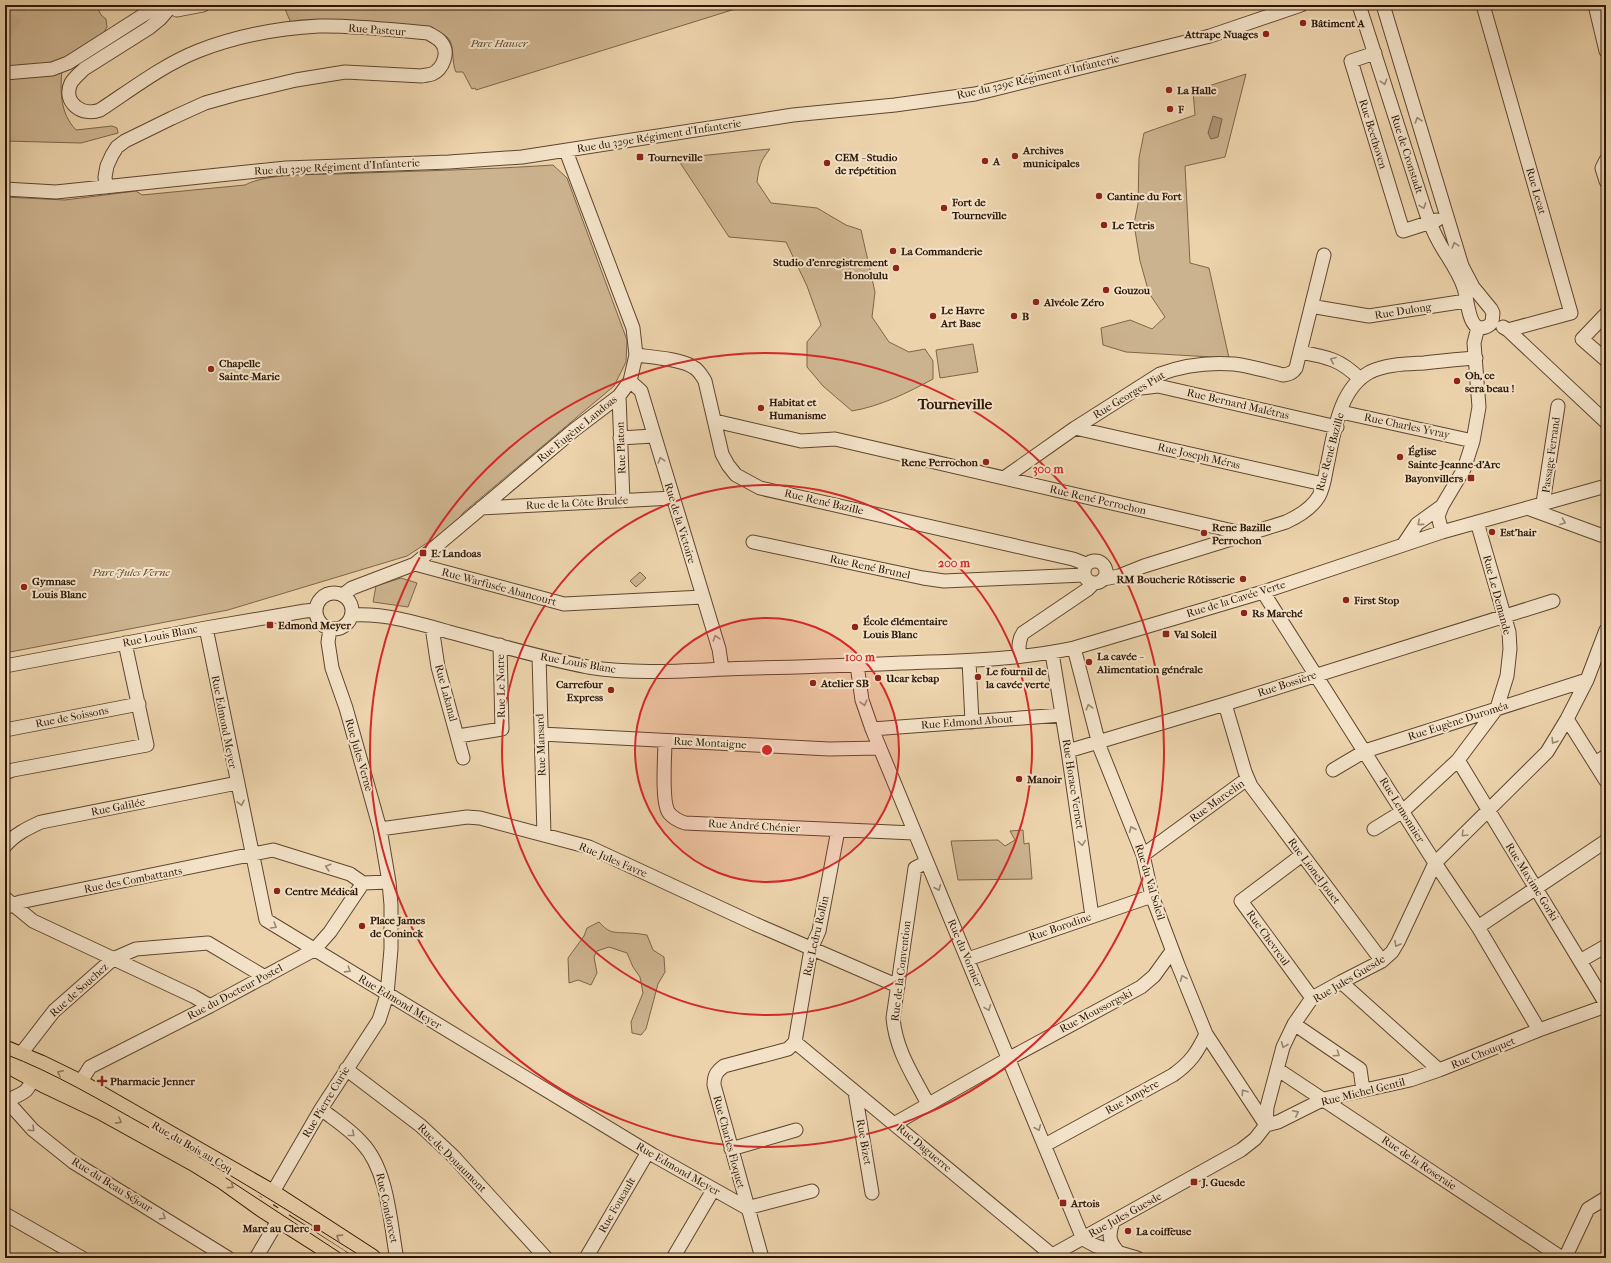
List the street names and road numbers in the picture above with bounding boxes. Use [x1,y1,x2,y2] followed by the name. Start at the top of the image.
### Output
[348,22,407,39] street label: Rue Pasteur
[955,52,1121,102] street label: Rue du 329e Régiment d'Infanterie
[1356,98,1390,171] street label: Rue Beethoven
[1388,113,1426,195] street label: Rue de Cronstadt
[576,116,743,155] street label: Rue du 329e Régiment d'Infanterie
[254,156,421,178] street label: Rue du 329e Régiment d'Infanterie
[1523,166,1549,216] street label: Rue Lecat
[1374,300,1432,322] street label: Rue Dulong
[1091,368,1167,422] street label: Rue Georges Piat
[1186,386,1290,422] street label: Rue Bernard Malétras
[534,393,620,465] street label: Rue Eugène Landoas
[1313,411,1347,493] street label: Rue René Bazille
[1363,411,1452,442] street label: Rue Charles Yvray
[1539,415,1563,494] street label: Passage Ferrand
[614,421,628,474] street label: Rue Platon
[1156,440,1242,472] street label: Rue Joseph Méras
[662,481,699,566] street label: Rue de la Victoire
[1048,483,1148,518] street label: Rue René Perrochon
[783,487,865,518] street label: Rue René Bazille
[525,494,629,512] street label: Rue de la Côte Brulée
[829,552,911,582] street label: Rue René Brunel
[1480,554,1514,637] street label: Rue Le Demande
[440,565,558,609] street label: Rue Warfusée Abancourt
[1185,578,1288,620] street label: Rue de la Cavée Verte
[121,622,199,650] street label: Rue Louis Blanc
[539,650,617,676] street label: Rue Louis Blanc
[494,653,508,718] street label: Rue Le Notre
[432,663,460,723] street label: Rue Lakanal
[1256,668,1319,700] street label: Rue Bossière
[209,674,239,770] street label: Rue Edmond Meyer
[1406,698,1511,743] street label: Rue Eugène Duroméa
[34,704,110,730] street label: Rue de Soissons
[533,712,549,777] street label: Rue Mansard
[921,712,1014,732] street label: Rue Edmond About
[342,717,376,793] street label: Rue Jules Verne
[673,735,748,751] street label: Rue Montaigne
[1059,738,1087,830] street label: Rue Horace Vernet
[1377,775,1427,845] street label: Rue Lemonnier
[1187,776,1247,825] street label: Rue Marcelin
[90,795,147,819] street label: Rue Galilée
[708,817,801,835] street label: Rue André Chénier
[1285,835,1343,907] street label: Rue Lionel Jouet
[577,840,650,880] street label: Rue Jules Favre
[1503,841,1562,924] street label: Rue Maxime Gorki
[1132,842,1168,922] street label: Rue du Val Soleil
[83,864,183,896] street label: Rue des Combattants
[800,894,832,978] street label: Rue Ledru Rollin
[1244,908,1292,968] street label: Rue Chevreul
[1027,910,1094,944] street label: Rue Borodine
[945,917,985,989] street label: Rue du Vornier
[888,919,914,1022] street label: Rue de la Convention
[1311,952,1388,1006] street label: Rue Jules Guesde
[47,960,111,1020] street label: Rue de Souchez
[185,961,285,1023] street label: Rue du Docteur Postel
[356,972,444,1032] street label: Rue Edmond Meyer
[1057,986,1135,1036] street label: Rue Moussorgski
[1449,1034,1517,1072] street label: Rue Chouquet
[300,1063,353,1140] street label: Rue Pierre Curie
[1319,1075,1407,1109] street label: Rue Michel Gentil
[1103,1077,1162,1117] street label: Rue Ampère
[710,1094,748,1190] street label: Rue Charles Floquet
[854,1118,874,1166] street label: Rue Bizet
[149,1119,235,1176] street label: Rue du Bois au Coq
[415,1121,489,1195] street label: Rue de Douaumont
[894,1121,955,1175] street label: Rue Daguerre
[1379,1133,1459,1193] street label: Rue de la Roseraie
[634,1140,723,1198] street label: Rue Edmond Meyer
[69,1155,155,1215] street label: Rue du Beau Séjour
[373,1172,401,1244] street label: Rue Condorcet
[596,1175,638,1235] street label: Rue Foucault
[1086,1189,1164,1240] street label: Rue Jules Guesde

